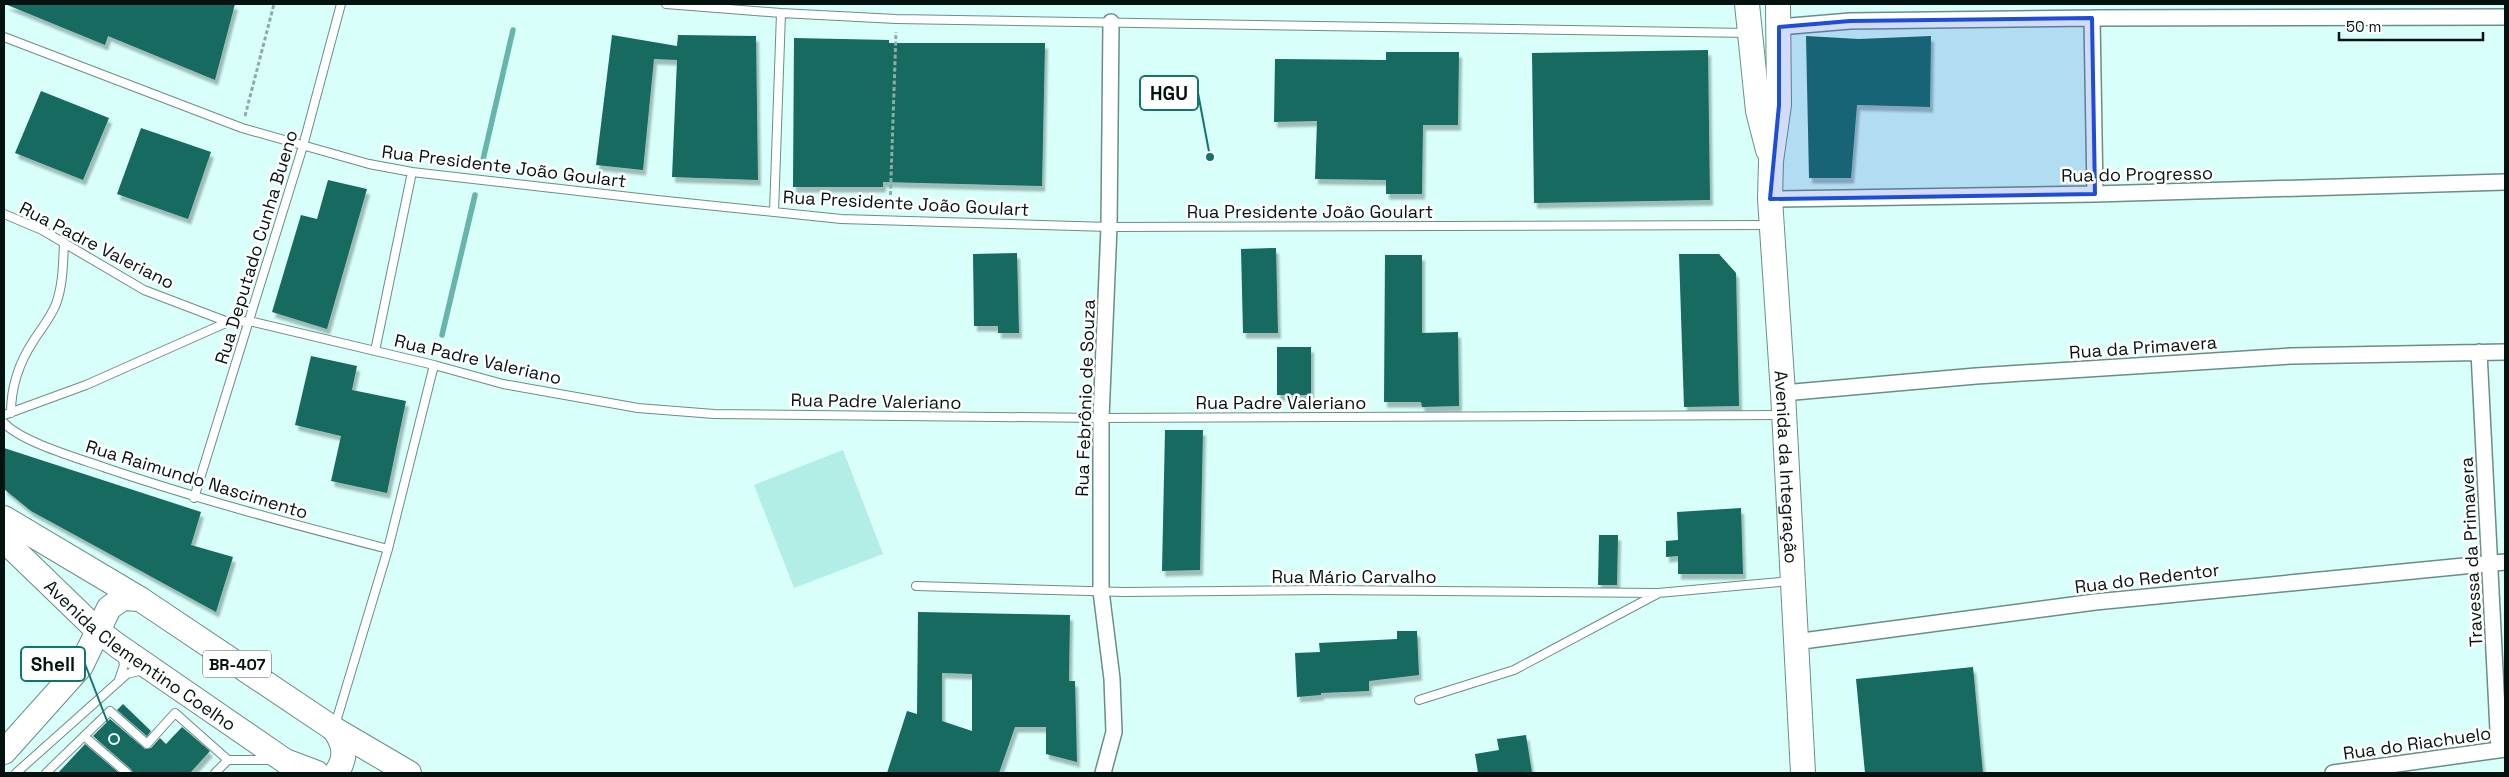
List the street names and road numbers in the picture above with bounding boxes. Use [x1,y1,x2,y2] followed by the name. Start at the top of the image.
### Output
[209,127,303,367] street label: Rua Deputado Cunha Bueno
[380,140,628,192] street label: Rua Presidente João Goulart
[2061,161,2213,187] street label: Rua do Progresso
[782,185,1030,221] street label: Rua Presidente João Goulart
[16,196,178,294] street label: Rua Padre Valeriano
[1187,200,1433,223] street label: Rua Presidente João Goulart
[1070,299,1100,497] street label: Rua Febrônio de Souza
[392,329,564,389] street label: Rua Padre Valeriano
[2068,330,2218,364] street label: Rua da Primavera
[1770,369,1803,564] street label: Avenida da Integração
[790,388,962,414] street label: Rua Padre Valeriano
[1196,391,1366,414] street label: Rua Padre Valeriano
[83,434,311,524] street label: Rua Raimundo Nascimento
[2455,456,2487,648] street label: Travessa da Primavera
[2073,558,2221,598] street label: Rua do Redentor
[1271,565,1437,588] street label: Rua Mário Carvalho
[40,574,241,736] street label: Avenida Clementino Coelho
[203,651,271,678] road number: BR-407
[2341,721,2493,765] street label: Rua do Riachuelo

